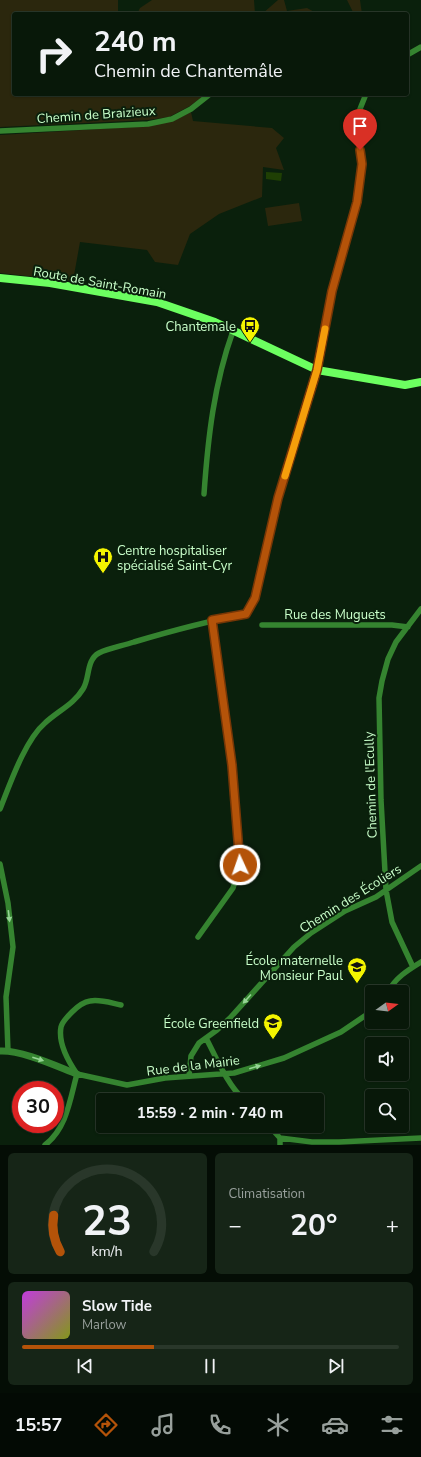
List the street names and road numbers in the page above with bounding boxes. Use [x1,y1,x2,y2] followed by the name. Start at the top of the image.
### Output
[36,102,156,128] street label: Chemin de Braizieux
[32,262,168,304] street label: Route de Saint-Romain
[284,606,386,624] street label: Rue des Muguets
[360,731,382,839] street label: Chemin de l'Ecully
[296,859,405,938] street label: Chemin des Écoliers
[145,1051,241,1081] street label: Rue de la Mairie

